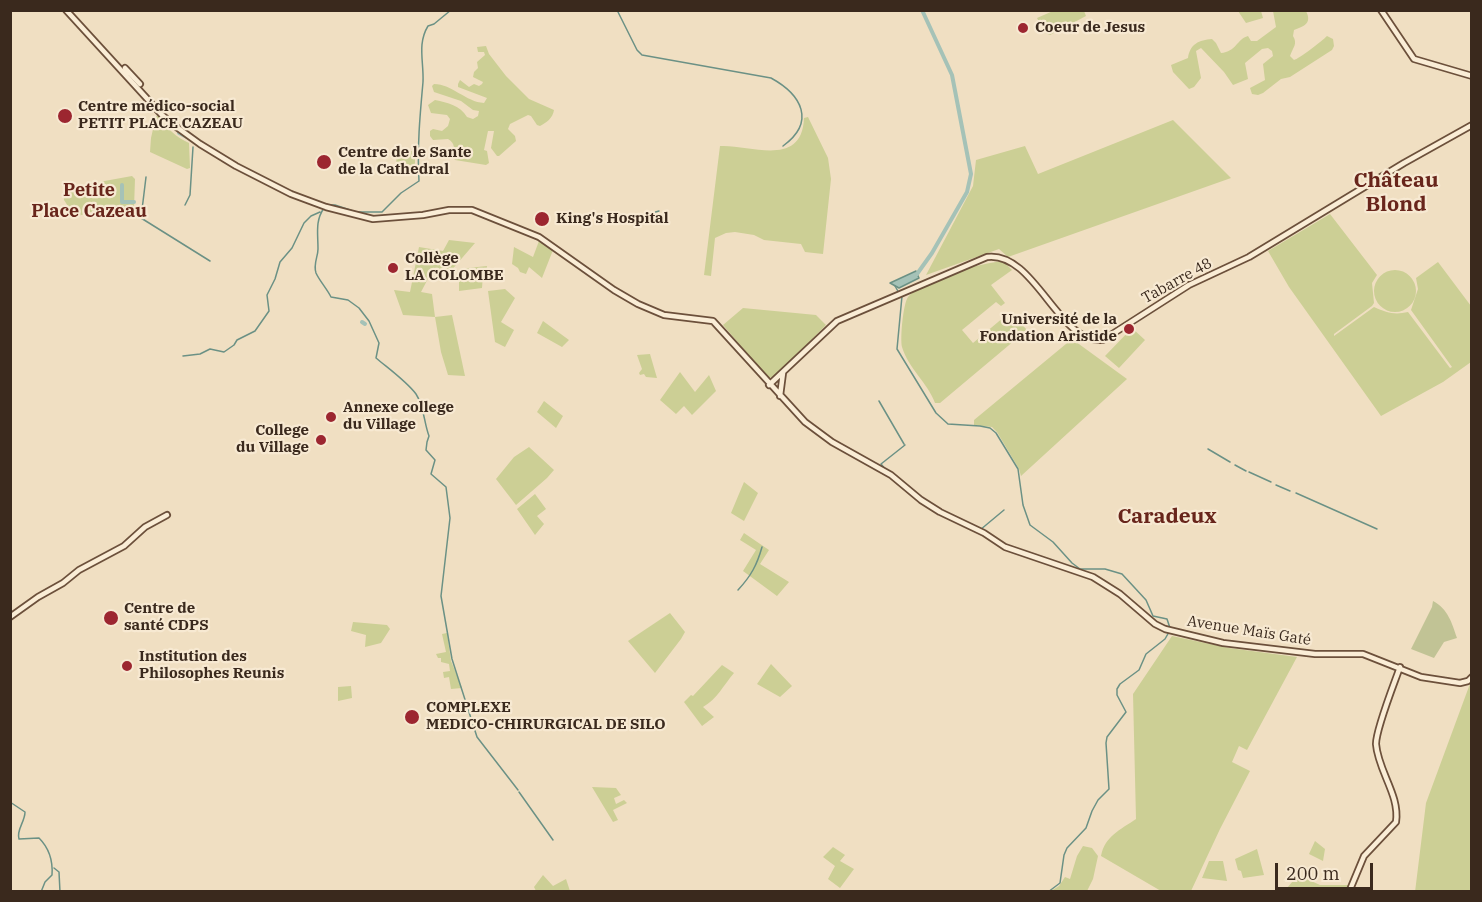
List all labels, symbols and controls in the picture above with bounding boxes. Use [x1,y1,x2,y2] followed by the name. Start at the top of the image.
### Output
[1035,19,1145,37] place label: Coeur de Jesus
[1016,21,1030,35] marker: Coeur de Jesus
[78,98,243,133] place label: Centre médico-social PETIT PLACE CAZEAU
[56,107,74,125] marker: Centre médico-social PETIT PLACE CAZEAU
[338,144,472,179] place label: Centre de le Sante de la Cathedral
[315,153,333,171] marker: Centre de le Sante de la Cathedral
[1353,168,1439,218] district label: Château Blond
[31,180,147,222] district label: Petite Place Cazeau
[533,210,551,228] marker: King's Hospital
[556,210,669,228] place label: King's Hospital
[405,250,504,285] place label: Collège LA COLOMBE
[1139,254,1215,308] street label: Tabarre 48
[386,261,400,275] marker: Collège LA COLOMBE
[979,311,1117,346] place label: Université de la Fondation Aristide
[1122,322,1136,336] marker: Université de la Fondation Aristide
[343,399,454,434] place label: Annexe college du Village
[324,410,338,424] marker: Annexe college du Village
[236,422,309,457] place label: College du Village
[314,433,328,447] marker: College du Village
[1117,504,1217,530] district label: Caradeux
[124,600,209,635] place label: Centre de santé CDPS
[102,609,120,627] marker: Centre de santé CDPS
[1186,612,1312,650] street label: Avenue Maïs Gaté
[139,648,284,683] place label: Institution des Philosophes Reunis
[120,659,134,673] marker: Institution des Philosophes Reunis
[426,699,666,734] place label: COMPLEXE MEDICO-CHIRURGICAL DE SILO
[403,708,421,726] marker: COMPLEXE MEDICO-CHIRURGICAL DE SILO
[1278,851,1376,889] scale bar
[1286,862,1340,885] text: 200 m

